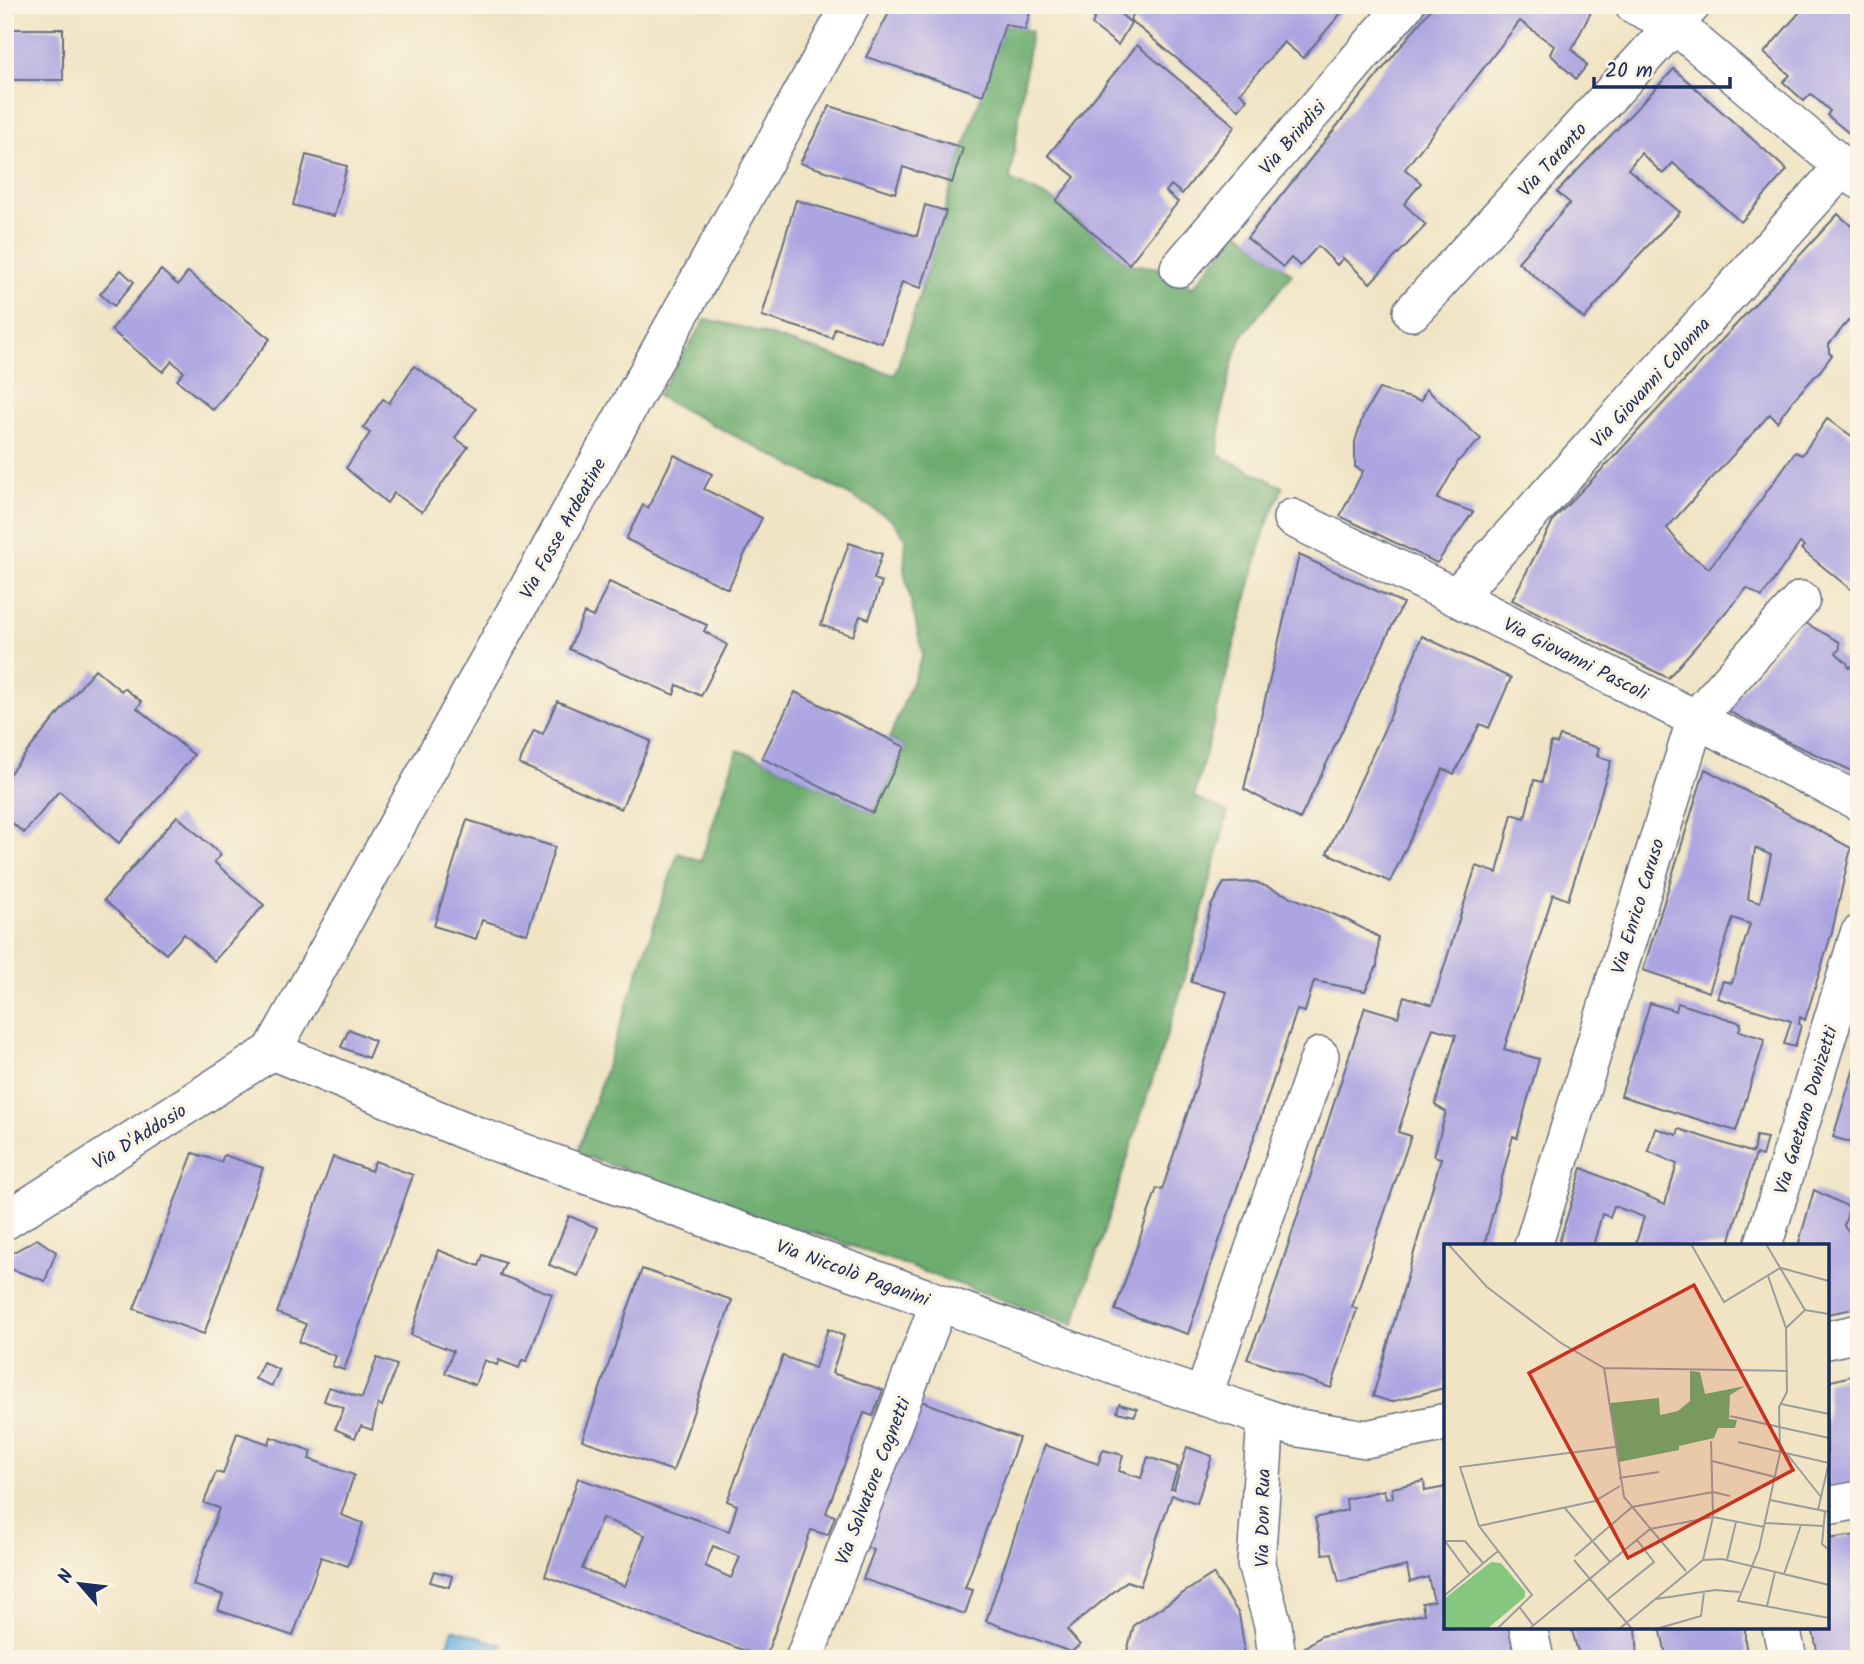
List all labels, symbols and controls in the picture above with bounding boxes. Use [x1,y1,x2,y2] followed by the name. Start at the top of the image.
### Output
[1594,46,1731,90] scale bar
[1605,55,1653,88] text: 20 m
[1252,93,1336,182] street label: Via Brindisi
[1512,116,1595,204] street label: Via Taranto
[1584,311,1719,456] street label: Via Giovanni Colonna
[512,452,615,605] street label: Via Fosse Ardeatine
[1498,610,1654,710] street label: Via Giovanni Pascoli
[1604,835,1674,978] street label: Via Enrico Caruso
[1767,1021,1847,1198] street label: Via Gaetano Donizetti
[87,1097,193,1179] street label: Via D'Addosio
[771,1232,935,1316] street label: Via Niccolò Paganini
[1444,1244,1829,1629] inset map
[828,1392,920,1570] street label: Via Salvatore Cognetti
[1248,1468,1280,1568] street label: Via Don Rua
[46,1548,116,1618] north arrow
[51,1565,83,1589] text: N

